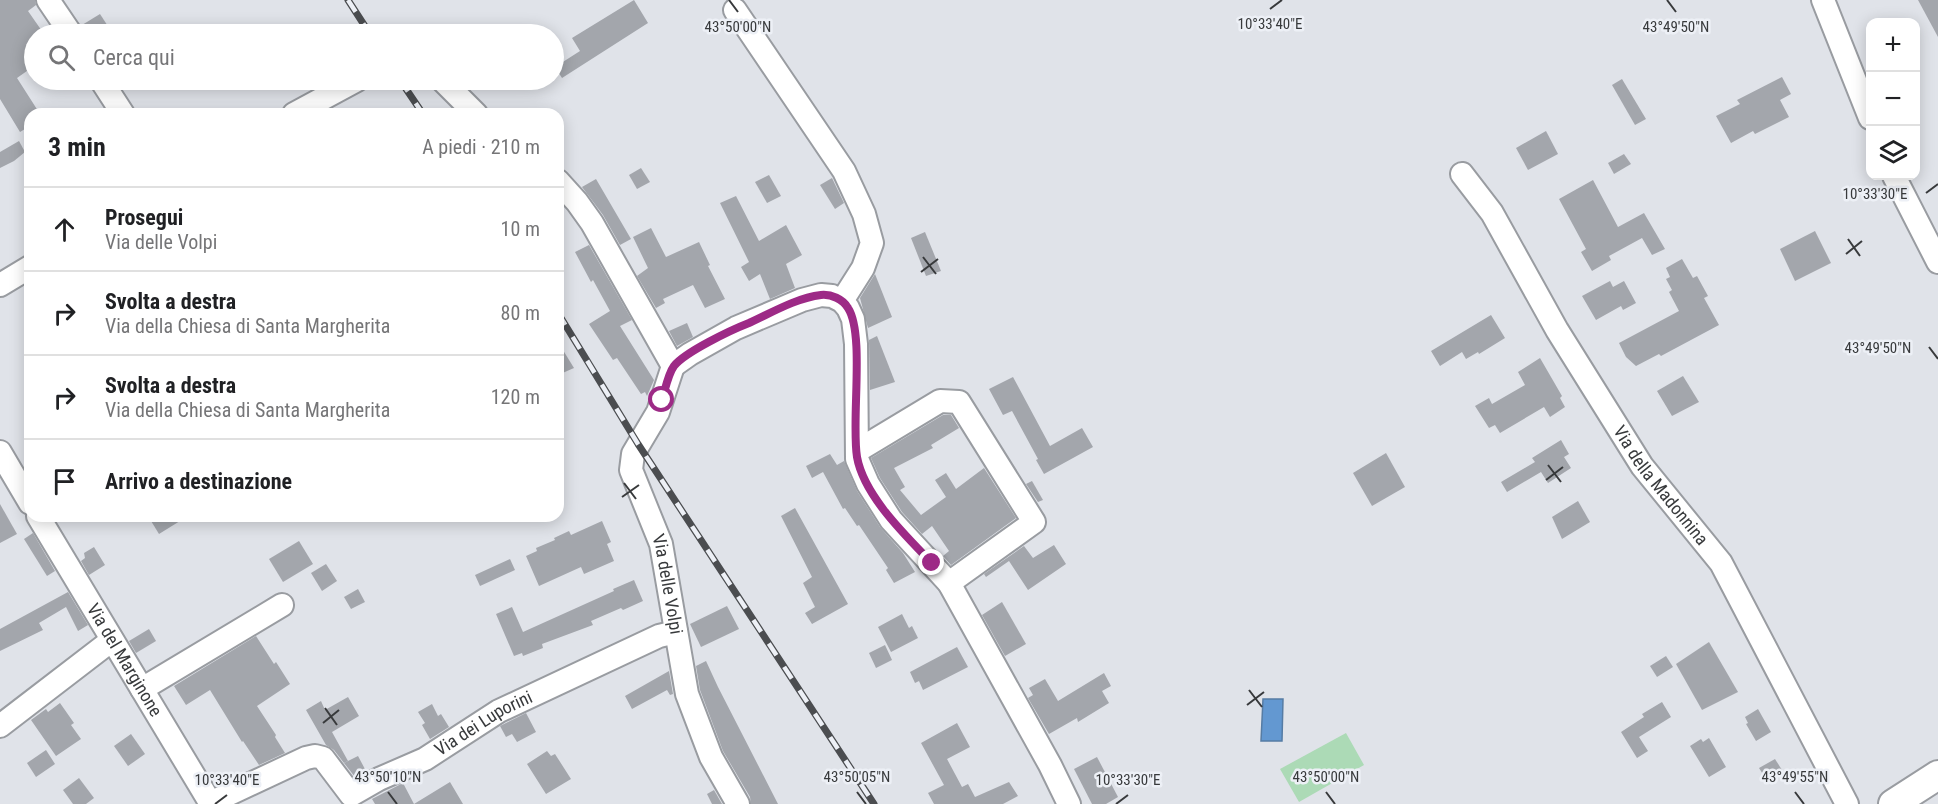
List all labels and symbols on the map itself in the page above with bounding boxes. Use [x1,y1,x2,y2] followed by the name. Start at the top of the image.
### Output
[1238,15,1302,33] text: 10°33'40"E
[705,18,771,36] text: 43°50'00"N
[1643,18,1709,36] text: 43°49'50"N
[1843,185,1907,203] text: 10°33'30"E
[1845,339,1911,357] text: 43°49'50"N
[648,386,674,412] route start
[1609,421,1713,549] street label: Via della Madonnina
[648,531,687,636] street label: Via delle Volpi
[918,549,944,575] route end
[83,599,167,720] street label: Via del Marginone
[431,686,535,760] street label: Via dei Luporini
[355,768,421,786] text: 43°50'10"N
[824,768,890,786] text: 43°50'05"N
[1293,768,1359,786] text: 43°50'00"N
[1762,768,1828,786] text: 43°49'55"N
[195,771,259,789] text: 10°33'40"E
[1096,771,1160,789] text: 10°33'30"E

